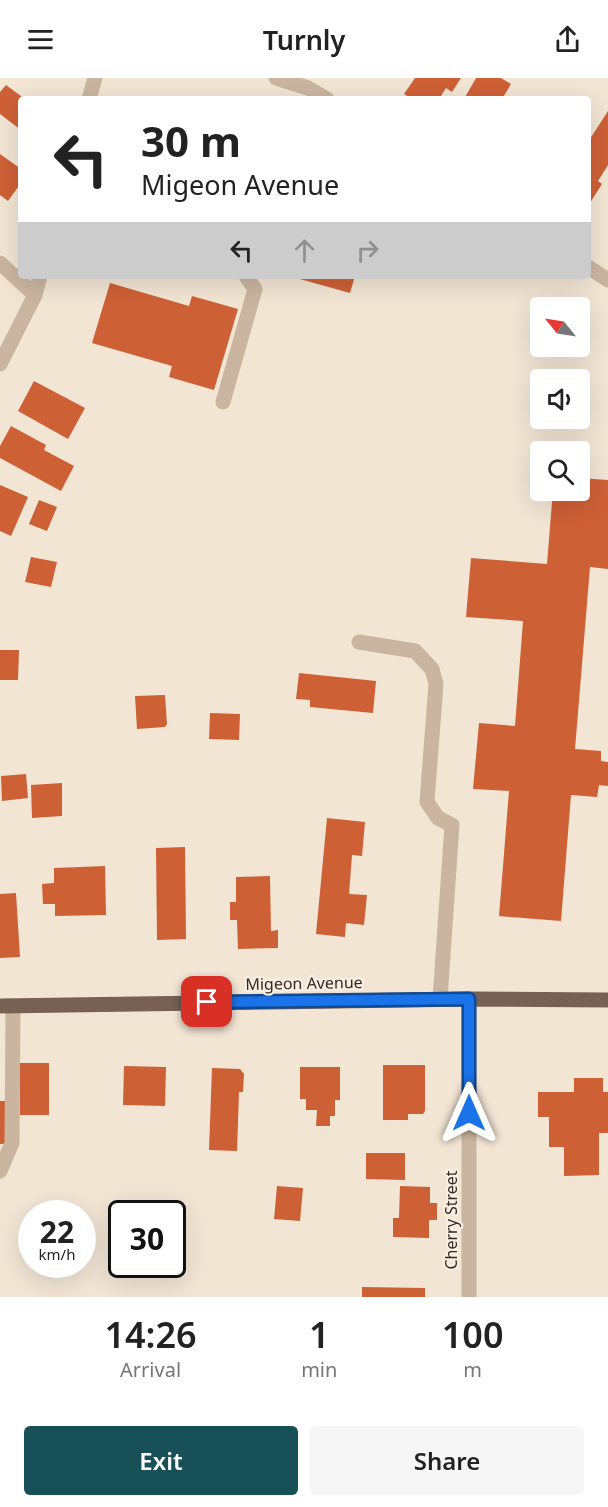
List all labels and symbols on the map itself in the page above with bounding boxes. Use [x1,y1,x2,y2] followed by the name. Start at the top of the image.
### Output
[530,297,590,357] north arrow
[245,971,363,995] street label: Migeon Avenue
[181,976,232,1027] pin
[437,1081,501,1145] position arrow
[440,1170,462,1270] street label: Cherry Street
[108,1200,186,1278] speed limit sign: 30

